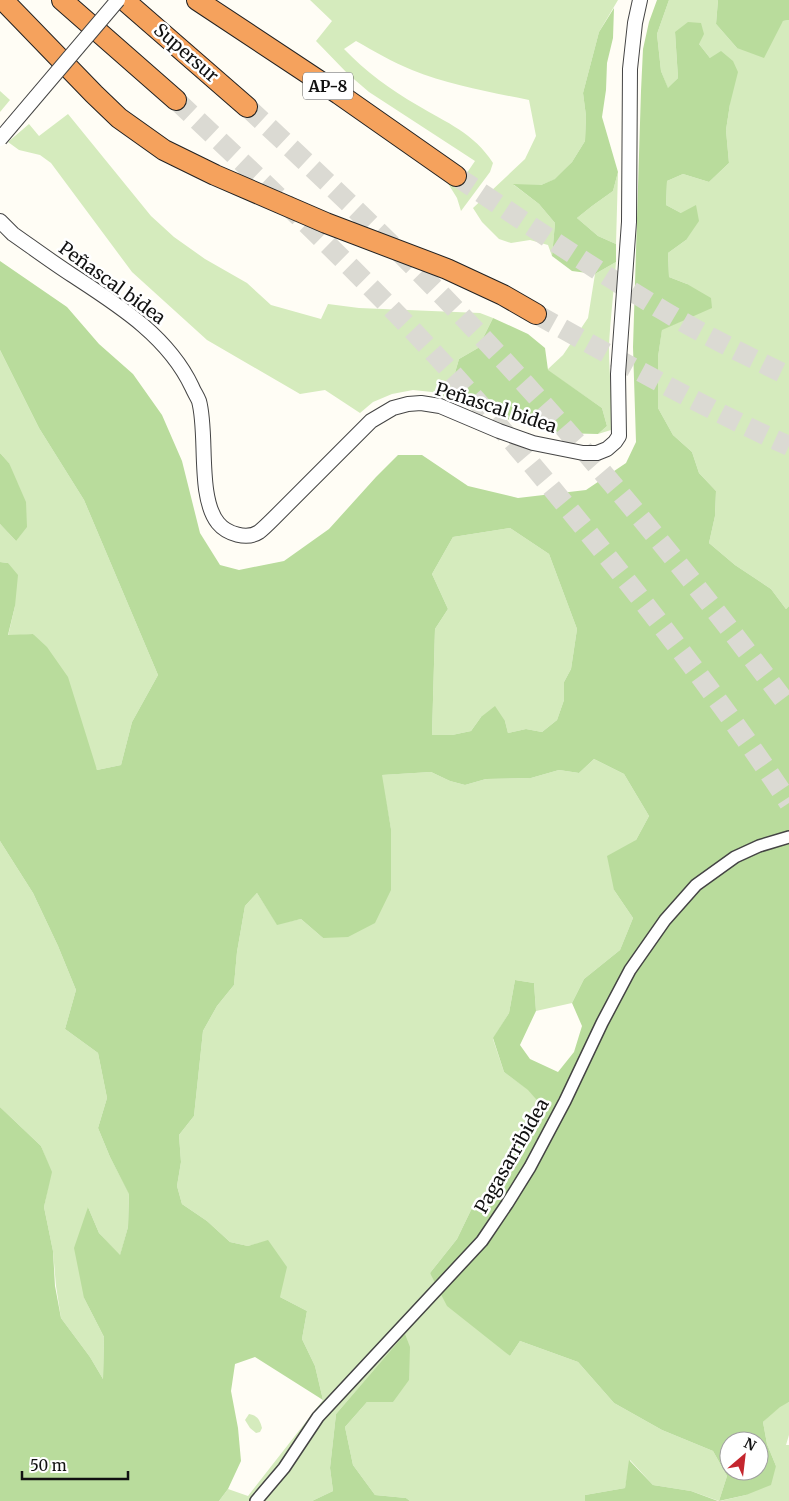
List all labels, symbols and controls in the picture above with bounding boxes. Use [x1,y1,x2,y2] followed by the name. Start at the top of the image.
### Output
[149,18,223,87] street label: Supersur
[303,72,353,100] road number: AP-8
[54,236,170,329] street label: Peñascal bidea
[433,377,560,438] street label: Peñascal bidea
[469,1094,554,1217] street label: Pagasarribidea
[719,1431,769,1481] north arrow
[741,1434,759,1455] text: N
[22,1448,129,1480] scale bar
[30,1456,67,1475] text: 50 m

